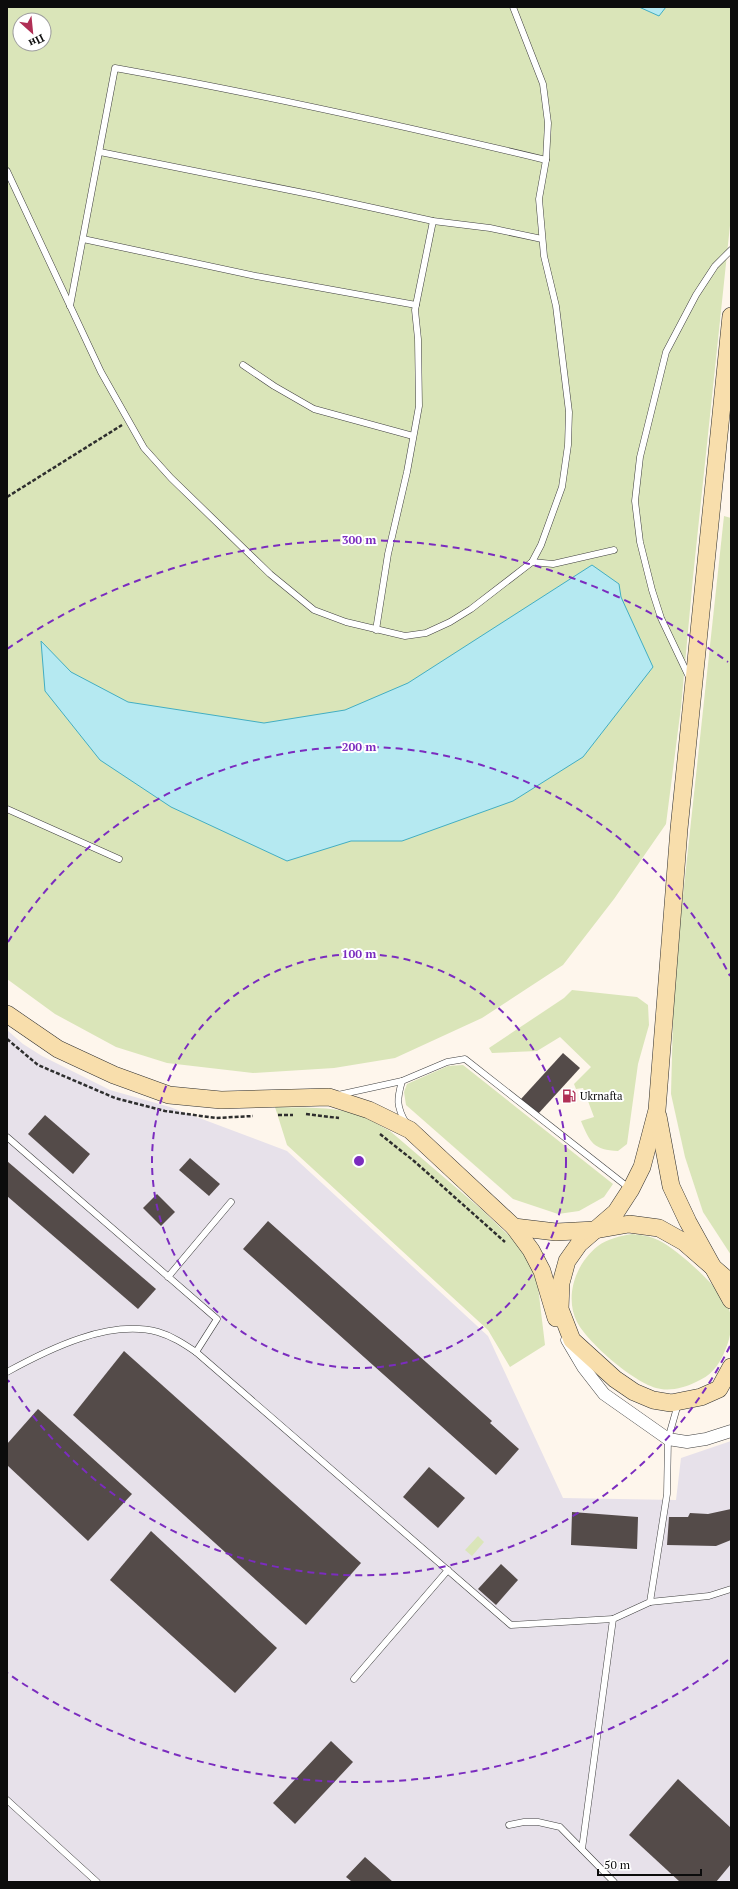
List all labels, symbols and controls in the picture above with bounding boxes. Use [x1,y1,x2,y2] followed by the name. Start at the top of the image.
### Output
[12,12,52,52] north arrow
[26,31,47,51] text: Пн
[342,532,376,547] text: 300 m
[342,739,376,754] text: 200 m
[342,946,376,961] text: 100 m
[561,1088,577,1104] fuel station icon: Ukrnafta
[580,1089,623,1103] place label: Ukrnafta
[352,1154,366,1168] centre of rings
[598,1851,701,1877] scale bar
[604,1857,631,1872] text: 50 m

